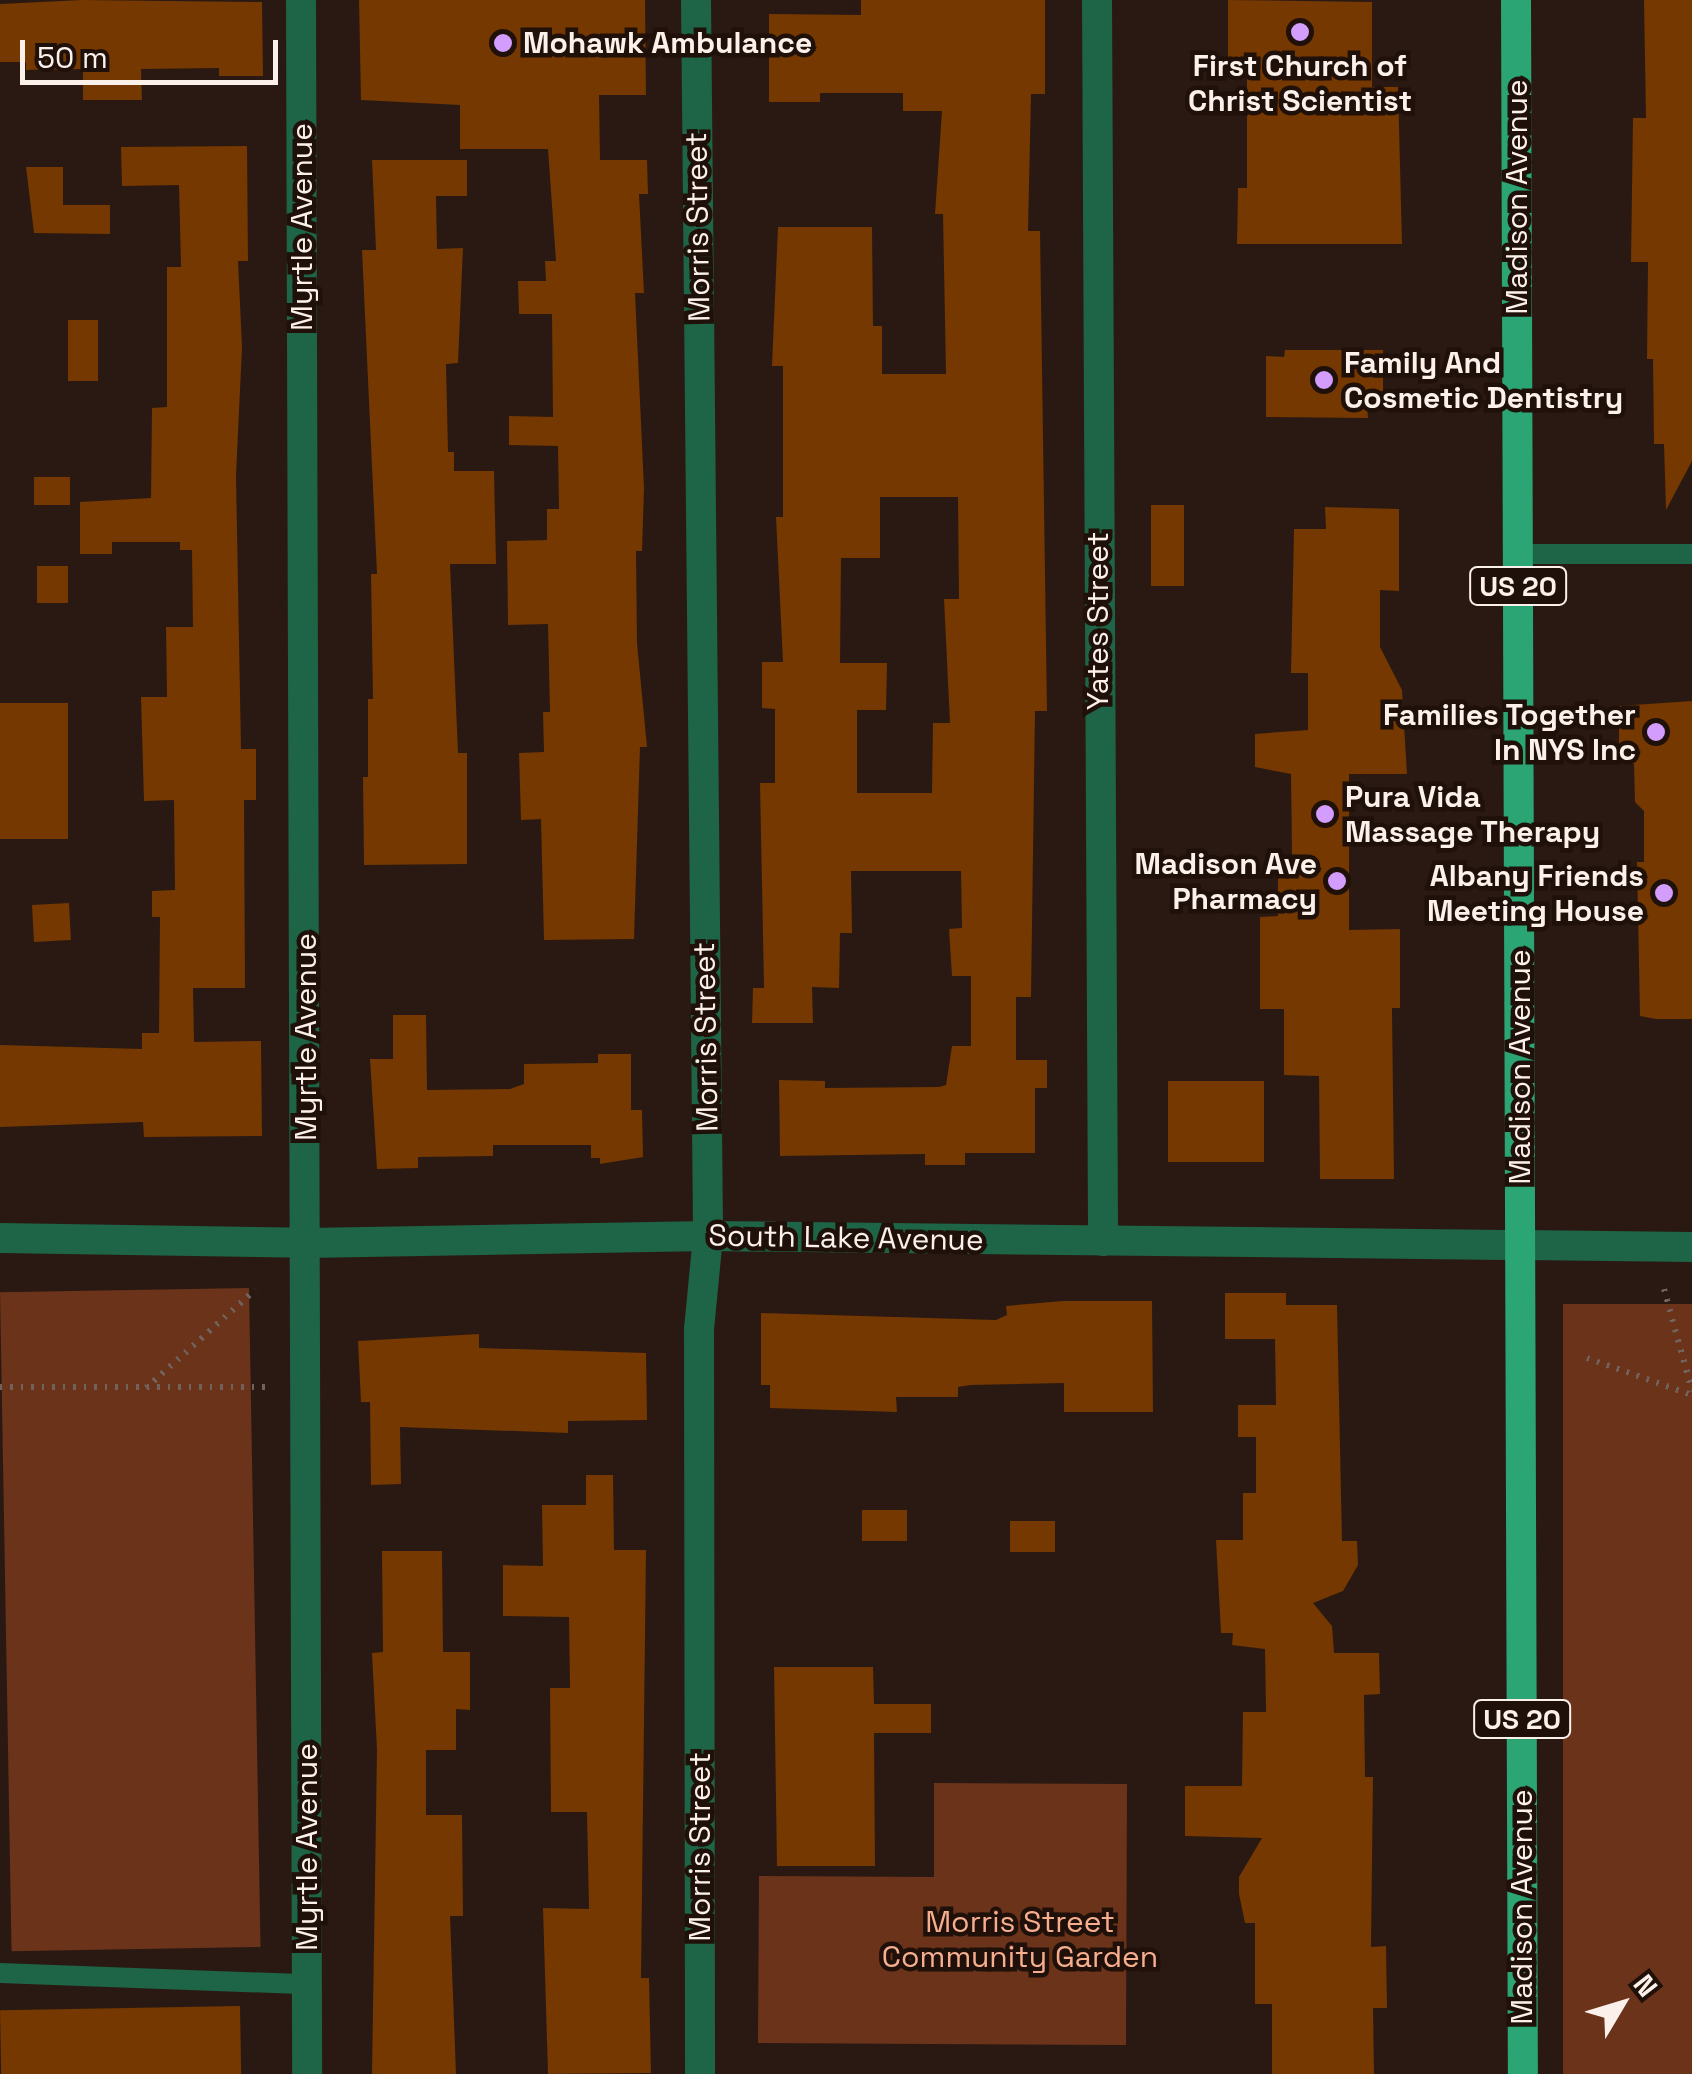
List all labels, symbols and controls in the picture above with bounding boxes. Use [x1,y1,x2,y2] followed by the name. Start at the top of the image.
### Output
[25,20,282,82] scale bar
[1289,21,1311,43] marker: First Church of Christ Scientist
[523,25,813,61] place label: Mohawk Ambulance
[492,32,514,54] marker: Mohawk Ambulance
[37,38,108,77] text: 50 m
[1188,48,1412,118] place label: First Church of Christ Scientist
[1499,79,1535,315] street label: Madison Avenue
[284,123,320,331] street label: Myrtle Avenue
[678,132,718,322] street label: Morris Street
[1344,345,1623,416] place label: Family And Cosmetic Dentistry
[1313,369,1335,391] marker: Family And Cosmetic Dentistry
[1080,532,1116,710] street label: Yates Street
[1468,563,1568,609] road number: US 20
[1382,697,1636,768] place label: Families Together In NYS Inc
[1645,721,1667,743] marker: Families Together In NYS Inc
[1345,779,1601,850] place label: Pura Vida Massage Therapy
[1314,803,1336,825] marker: Pura Vida Massage Therapy
[1134,846,1317,916] place label: Madison Ave Pharmacy
[1427,858,1644,928] place label: Albany Friends Meeting House
[1326,870,1348,892] marker: Madison Ave Pharmacy
[1653,882,1675,904] marker: Albany Friends Meeting House
[288,933,324,1141] street label: Myrtle Avenue
[686,942,726,1132] street label: Morris Street
[1502,949,1538,1185] street label: Madison Avenue
[708,1218,984,1258] street label: South Lake Avenue
[1472,1696,1572,1742] road number: US 20
[289,1743,325,1951] street label: Myrtle Avenue
[682,1752,718,1942] street label: Morris Street
[1504,1789,1540,2025] street label: Madison Avenue
[882,1904,1158,1974] park label: Morris Street Community Garden
[1572,1954,1672,2054] north arrow
[1626,1967,1666,2004] text: N

